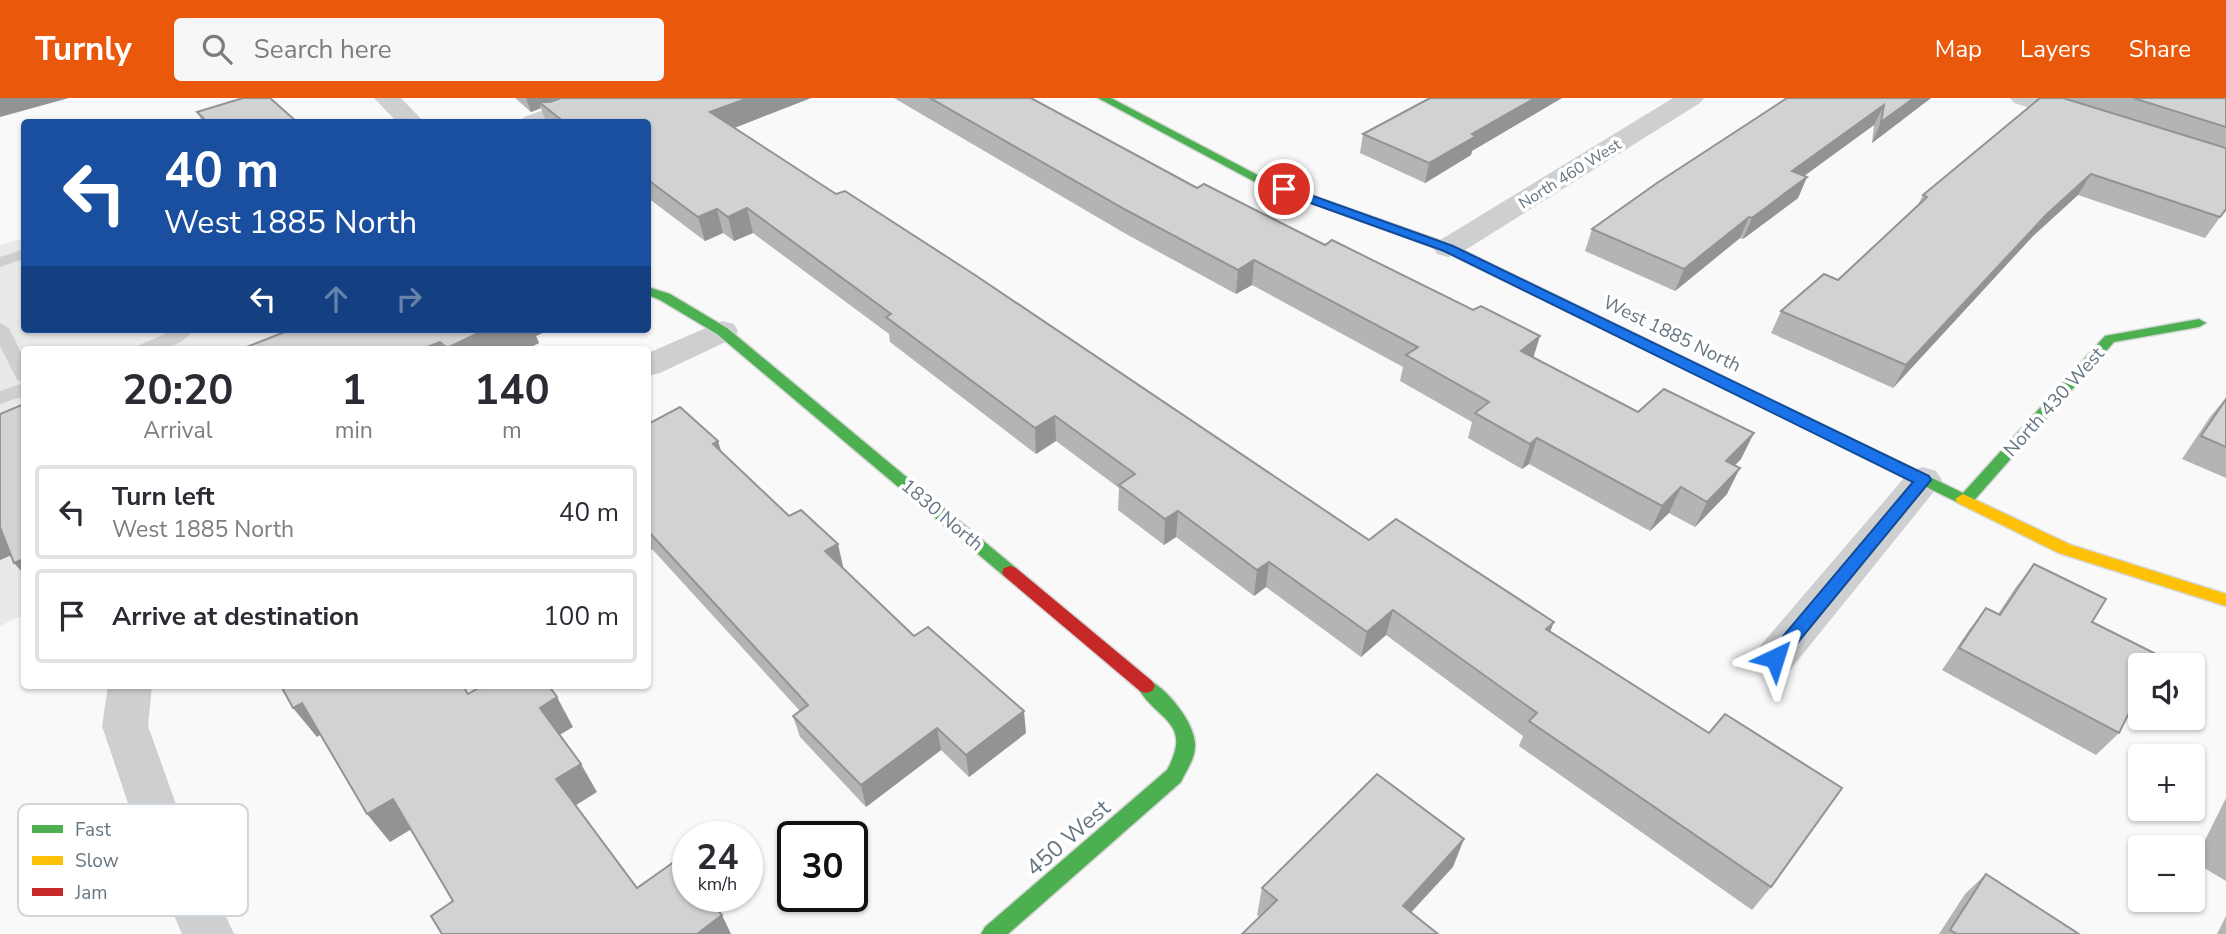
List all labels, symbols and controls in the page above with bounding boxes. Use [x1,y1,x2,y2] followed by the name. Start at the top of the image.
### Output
[174,18,664,81] search box
[35,27,132,72] text: Turnly
[198,30,236,68] icon: search
[254,32,392,67] text: Search here
[1935,33,1982,65] text: Map
[2020,33,2091,65] text: Layers
[2129,33,2191,65] text: Share
[1515,133,1626,214] street label: North 460 West
[164,137,279,204] text: 40 m
[49,147,140,238] icon: left
[1254,159,1314,219] pin
[1265,170,1303,208] icon: arrive
[164,201,417,244] text: West 1885 North
[244,280,282,318] icon: left
[317,280,355,318] icon: ahead
[390,280,428,318] icon: right
[1599,289,1745,379] street label: West 1885 North
[1998,341,2110,462] street label: North 430 West
[122,362,233,419] text: 20:20
[341,362,366,419] text: 1
[474,362,550,419] text: 140
[143,415,212,446] text: Arrival
[335,415,373,446] text: min
[502,415,522,446] text: m
[895,473,989,557] street label: 1830 North
[112,479,215,514] text: Turn left
[53,493,91,531] icon: left
[559,495,619,530] text: 40 m
[112,514,294,545] text: West 1885 North
[53,597,91,635] icon: arrive
[112,599,359,634] text: Arrive at destination
[543,599,619,634] text: 100 m
[1738,621,1812,695] position arrow
[2128,653,2205,912] map controls
[2128,653,2205,730] button: sound
[2128,744,2205,821] button: +
[1019,792,1118,883] street label: 450 West
[18,804,248,916] legend
[75,817,111,843] text: Fast
[777,821,868,912] speed limit sign: 30
[696,834,739,881] text: 24
[2128,835,2205,912] button: −
[75,848,119,874] text: Slow
[698,872,737,896] text: km/h
[74,880,108,906] text: Jam

